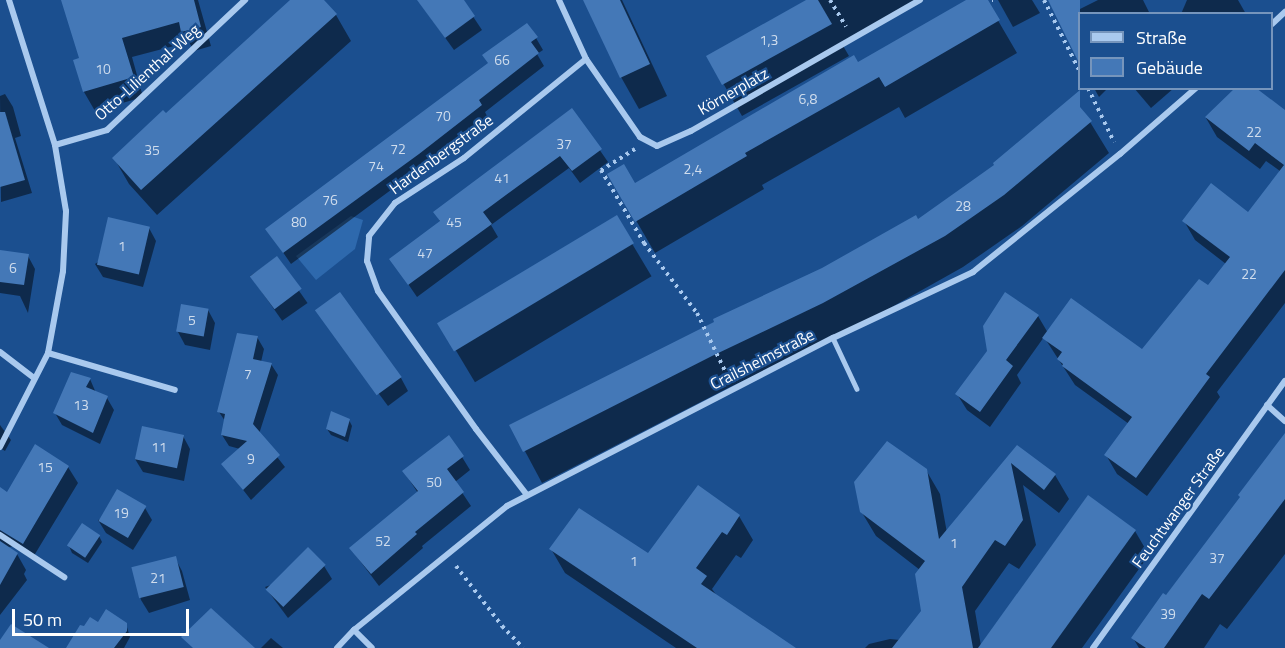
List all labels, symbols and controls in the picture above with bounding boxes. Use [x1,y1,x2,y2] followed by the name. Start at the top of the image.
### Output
[1078,12,1273,90] legend
[90,20,204,124] street label: Otto-Lilienthal-Weg
[1136,24,1187,51] text: Straße
[760,32,778,48] house number: 1,3
[494,52,510,68] house number: 66
[1136,54,1203,81] text: Gebäude
[95,61,111,77] house number: 10
[694,63,772,119] street label: Körnerplatz
[799,91,817,107] house number: 6,8
[435,108,451,124] house number: 70
[385,110,497,198] street label: Hardenbergstraße
[1246,124,1262,140] house number: 22
[556,136,572,152] house number: 37
[390,141,406,157] house number: 72
[144,142,160,158] house number: 35
[368,158,384,174] house number: 74
[684,161,702,177] house number: 2,4
[494,170,510,186] house number: 41
[322,192,338,208] house number: 76
[955,198,971,214] house number: 28
[291,214,307,230] house number: 80
[446,214,462,230] house number: 45
[118,238,126,254] house number: 1
[417,245,433,261] house number: 47
[9,260,17,276] house number: 6
[1241,266,1257,282] house number: 22
[188,312,196,328] house number: 5
[707,325,817,393] street label: Crailsheimstraße
[244,366,252,382] house number: 7
[73,397,89,413] house number: 13
[151,439,167,455] house number: 11
[1128,443,1228,571] street label: Feuchtwanger Straße
[247,451,255,467] house number: 9
[37,459,53,475] house number: 15
[426,474,442,490] house number: 50
[113,505,129,521] house number: 19
[375,533,391,549] house number: 52
[950,535,958,551] house number: 1
[1209,550,1225,566] house number: 37
[630,553,638,569] house number: 1
[150,570,166,586] house number: 21
[15,597,192,635] scale bar
[23,606,62,633] text: 50 m
[1160,606,1176,622] house number: 39

